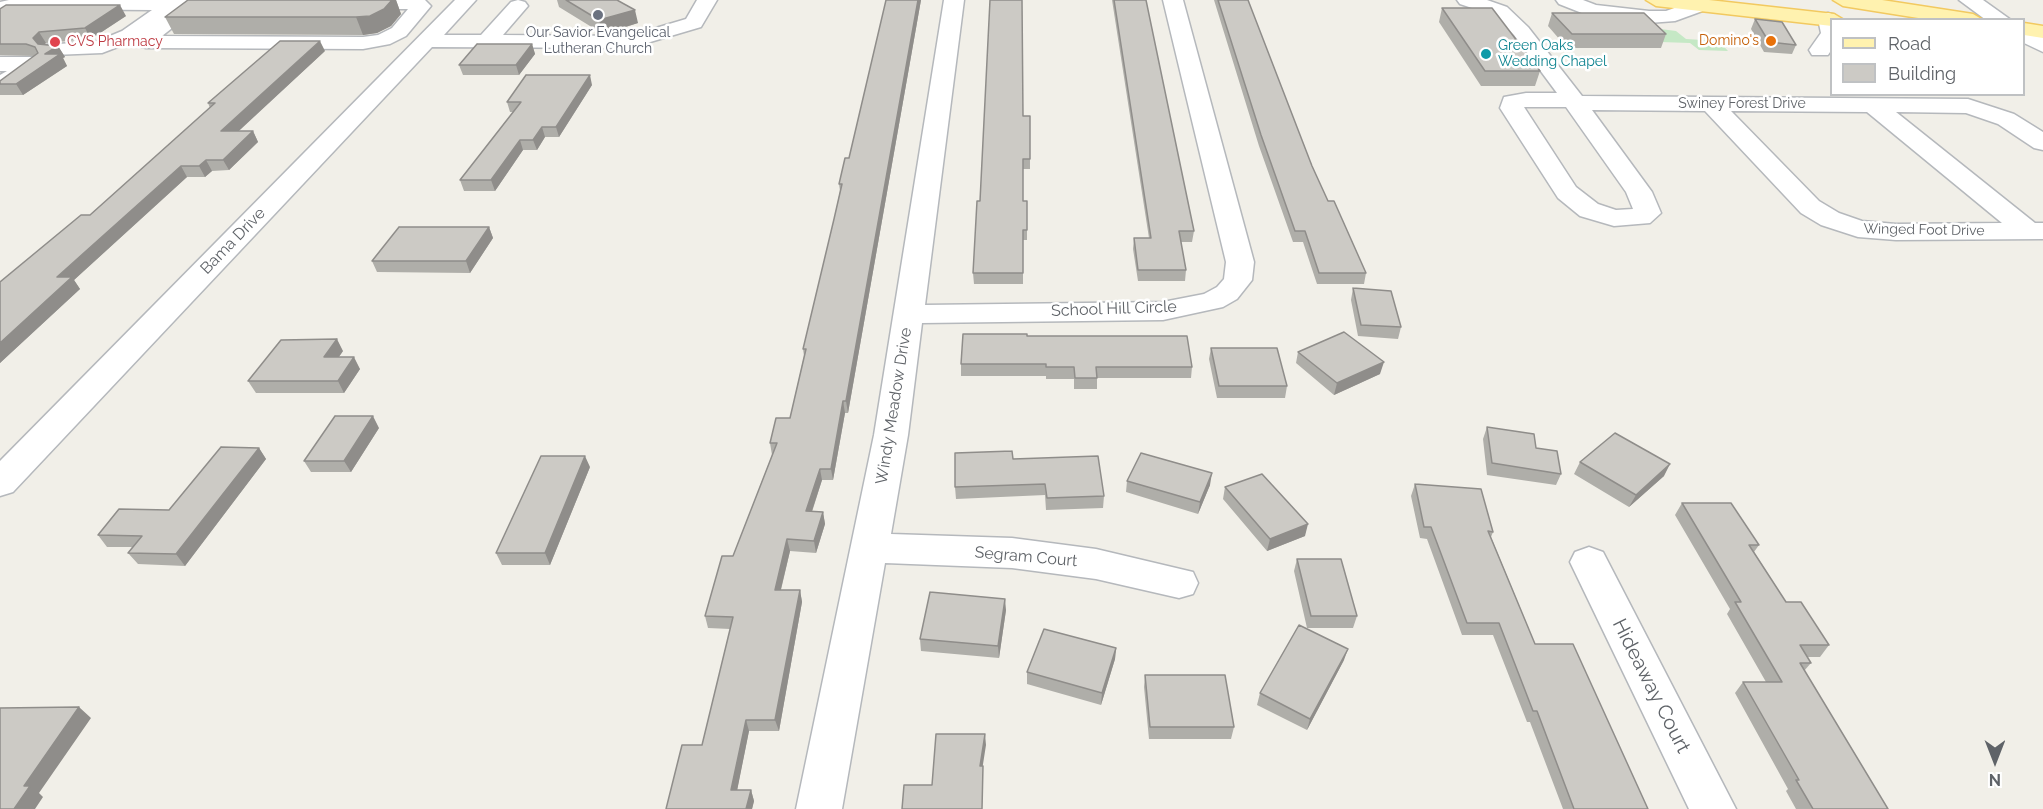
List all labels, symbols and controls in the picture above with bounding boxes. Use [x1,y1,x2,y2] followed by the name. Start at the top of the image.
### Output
[591,8,605,22] marker: Our Savior Evangelical Lutheran Church
[1830,18,2025,96] legend
[526,25,670,57] place label: Our Savior Evangelical Lutheran Church
[1699,33,1759,49] place label: Domino's
[1888,33,1931,54] text: Road
[67,34,163,50] place label: CVS Pharmacy
[1764,34,1778,48] marker: Domino's
[48,35,62,49] marker: CVS Pharmacy
[1498,38,1607,70] place label: Green Oaks Wedding Chapel
[1479,47,1493,61] marker: Green Oaks Wedding Chapel
[1888,63,1956,84] text: Building
[1678,96,1806,112] street label: Swiney Forest Drive
[197,204,269,278] street label: Bama Drive
[1863,221,1985,239] street label: Winged Foot Drive
[1051,297,1177,321] street label: School Hill Circle
[872,326,916,486] street label: Windy Meadow Drive
[974,543,1078,571] street label: Segram Court
[1607,615,1695,757] street label: Hideaway Court
[1965,731,2025,791] north arrow
[1989,770,2001,789] text: N

